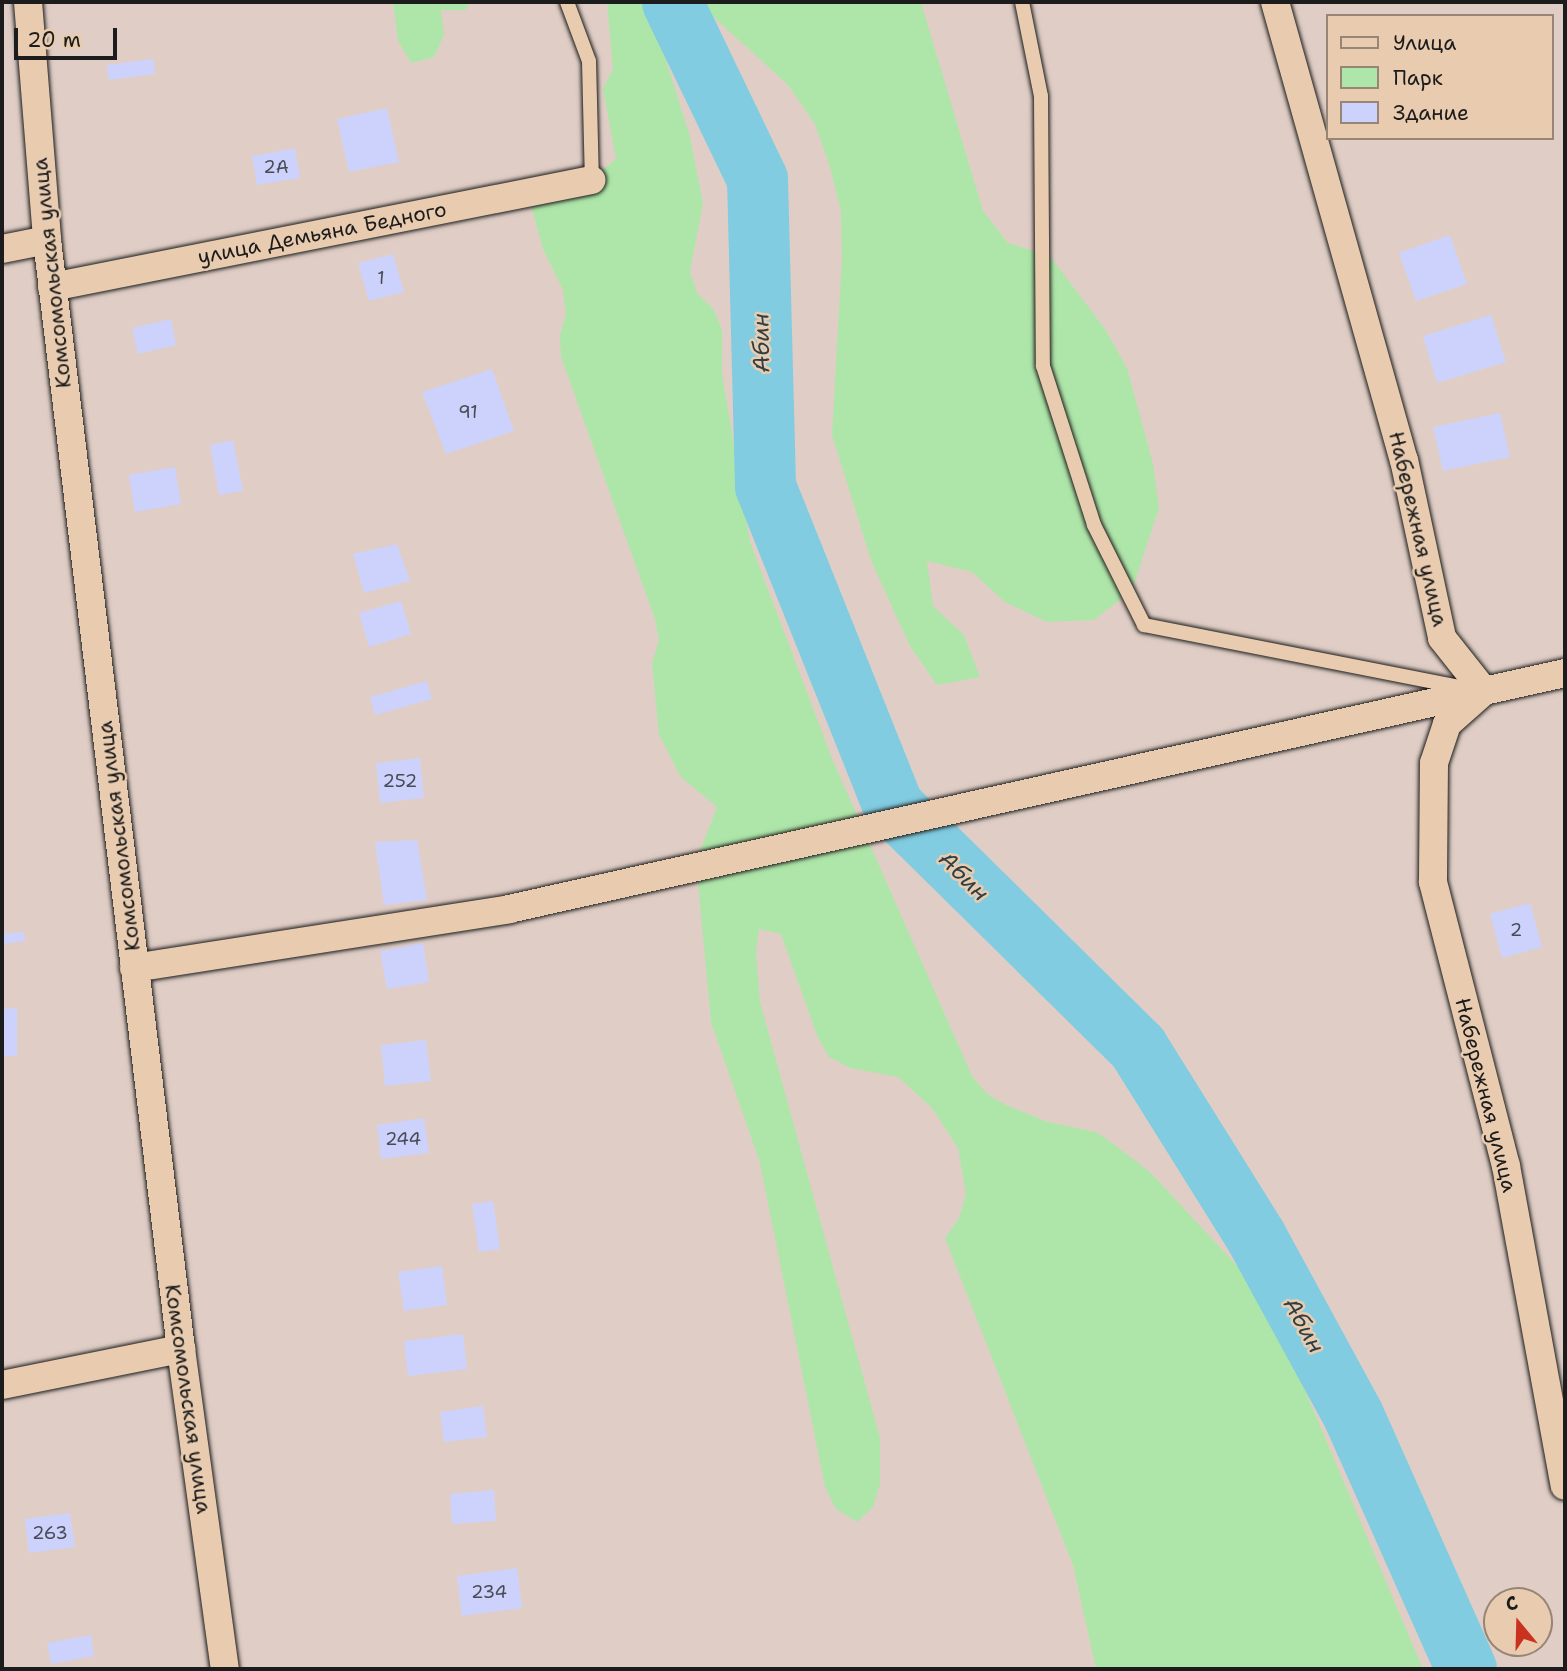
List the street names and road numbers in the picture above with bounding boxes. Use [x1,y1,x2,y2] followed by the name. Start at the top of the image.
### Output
[27,157,77,389] street label: Комсомольская улица
[195,196,449,270] street label: улица Демьяна Бедного
[1383,429,1453,629] street label: Набережная улица
[92,720,146,952] street label: Комсомольская улица
[1450,995,1522,1195] street label: Набережная улица
[159,1283,217,1515] street label: Комсомольская улица

